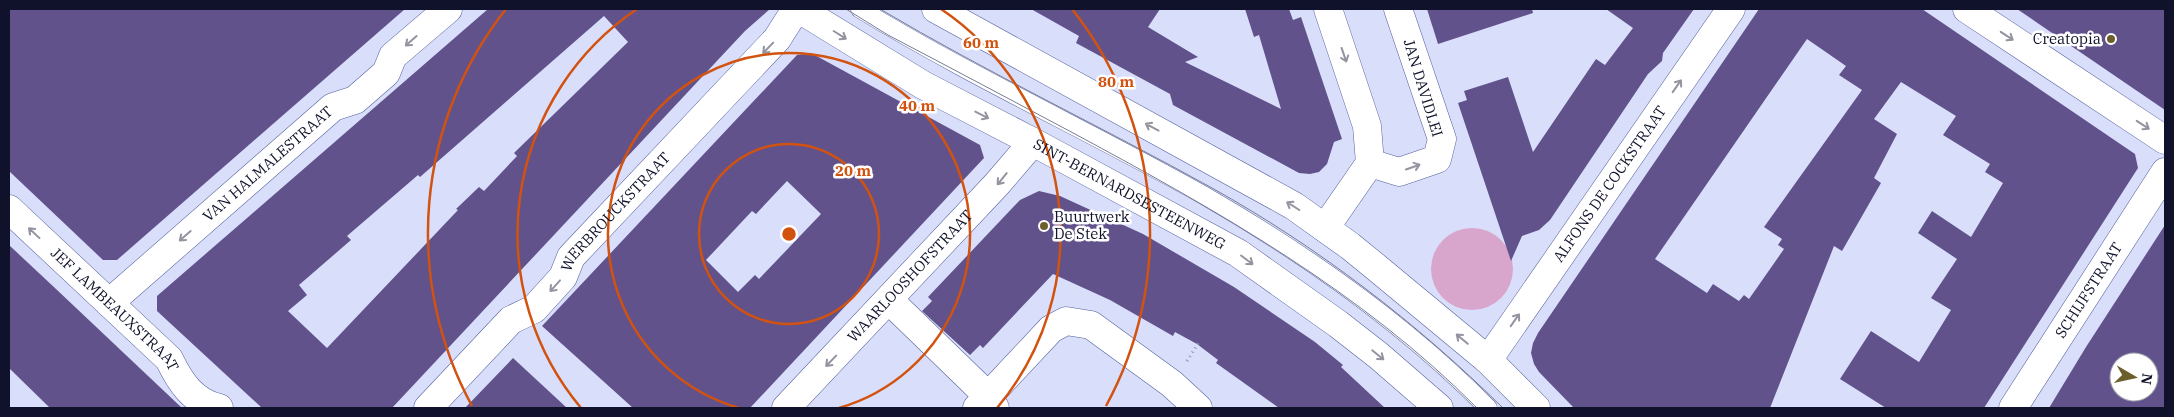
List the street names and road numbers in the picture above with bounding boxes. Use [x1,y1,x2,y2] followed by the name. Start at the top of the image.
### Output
[1400,37,1447,139] street label: JAN DAVIDLEI
[199,102,336,226] street label: VAN HALMALESTRAAT
[1549,102,1670,266] street label: ALFONS DE COCKSTRAAT
[1030,134,1229,254] street label: SINT-BERNARDSESTEENWEG
[556,148,674,274] street label: WERBROUCKSTRAAT
[843,206,977,346] street label: WAARLOOSHOFSTRAAT
[2051,238,2126,342] street label: SCHIJFSTRAAT
[47,243,183,374] street label: JEF LAMBEAUXSTRAAT

